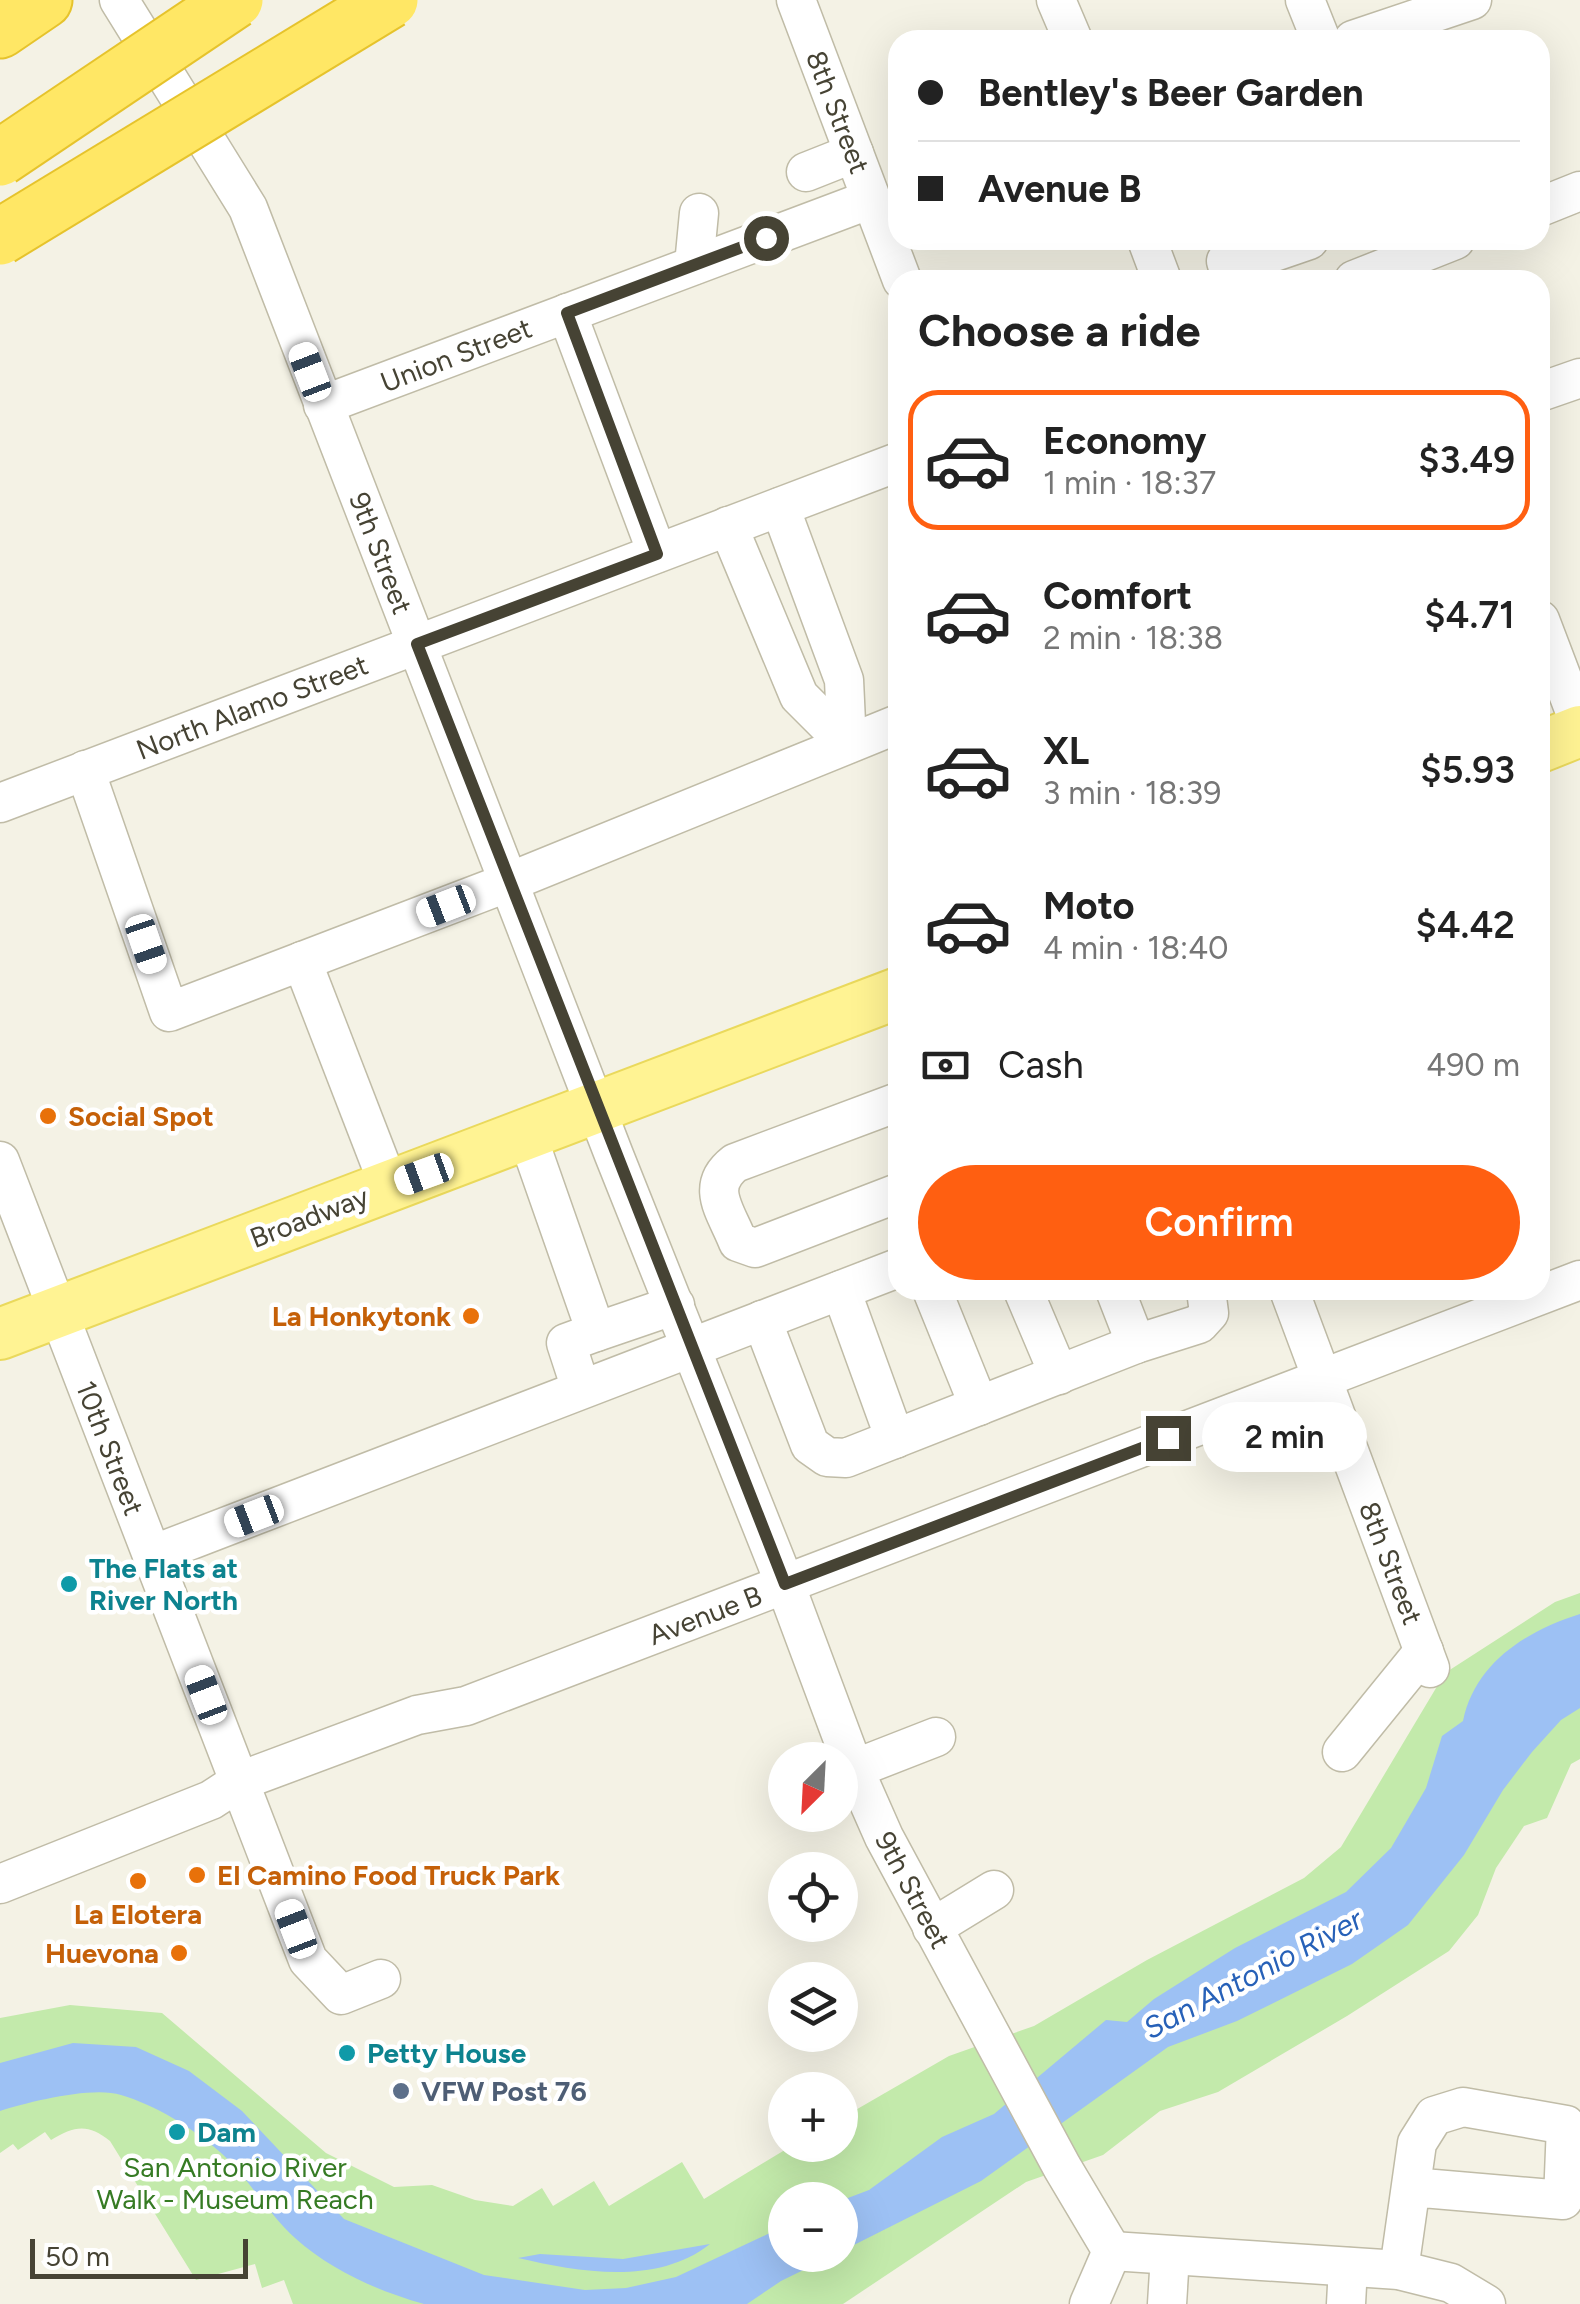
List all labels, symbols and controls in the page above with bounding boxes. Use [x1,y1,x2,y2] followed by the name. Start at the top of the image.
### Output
[799,46,877,178] street label: 8th Street
[978,70,1364,116] text: Bentley's Beer Garden
[978,166,1142,212] text: Avenue B
[744,216,789,261] route start
[918,303,1200,357] text: Choose a ride
[376,311,536,399] street label: Union Street
[285,339,335,405] car
[923,415,1013,505] icon: car
[1043,418,1206,464] text: Economy
[1418,437,1515,483] text: $3.49
[1043,464,1216,502] text: 1 min · 18:37
[342,487,420,619] street label: 9th Street
[923,570,1013,660] icon: car
[1043,573,1192,619] text: Comfort
[1424,592,1515,638] text: $4.71
[1043,619,1223,657] text: 2 min · 18:38
[131,647,373,767] street label: North Alamo Street
[923,725,1013,815] icon: car
[1043,728,1089,774] text: XL
[1420,747,1515,793] text: $5.93
[1043,774,1221,812] text: 3 min · 18:39
[923,880,1013,970] icon: car
[413,881,479,931] car
[1043,883,1135,929] text: Moto
[1416,902,1515,948] text: $4.42
[122,911,170,977] car
[1043,929,1229,967] text: 4 min · 18:40
[918,1038,973,1093] icon: cash
[998,1042,1084,1088] text: Cash
[1426,1046,1520,1084] text: 490 m
[68,1099,214,1133] place label: Social Spot
[37,1105,59,1127] marker: Social Spot
[391,1150,457,1198] car
[918,1165,1520,1280] button: Confirm
[245,1179,373,1255] street label: Broadway
[272,1299,451,1333] place label: La Honkytonk
[460,1305,482,1327] marker: La Honkytonk
[69,1376,151,1520] street label: 10th Street
[1203,1403,1368,1473] callout: 2 min
[1146,1416,1191,1461] route end
[1245,1418,1324,1456] text: 2 min
[221,1491,287,1541] car
[1352,1497,1430,1629] street label: 8th Street
[89,1551,238,1617] place label: The Flats at River North
[58,1573,80,1595] marker: The Flats at River North
[643,1578,767,1652] street label: Avenue B
[181,1662,231,1728] car
[768,1742,858,1832] north arrow
[768,1742,858,2272] map controls
[868,1826,958,1954] street label: 9th Street
[768,1852,858,1942] button: locate
[217,1858,560,1892] place label: El Camino Food Truck Park
[186,1864,208,1886] marker: El Camino Food Truck Park
[127,1870,149,1892] marker: La Elotera
[271,1896,321,1962] car
[74,1897,202,1931] place label: La Elotera
[1137,1899,1370,2047] water label: San Antonio River
[45,1936,159,1970] place label: Huevona
[168,1942,190,1964] marker: Huevona
[768,1962,858,2052] button: layers
[367,2036,526,2070] place label: Petty House
[336,2042,358,2064] marker: Petty House
[768,2072,858,2162] button: +
[421,2074,587,2108] place label: VFW Post 76
[390,2080,412,2102] marker: VFW Post 76
[197,2115,256,2149] place label: Dam
[166,2121,188,2143] marker: Dam
[96,2150,374,2216] park label: San Antonio River Walk - Museum Reach
[768,2182,858,2272] button: −
[30,2234,248,2278] scale bar
[45,2239,110,2273] text: 50 m

